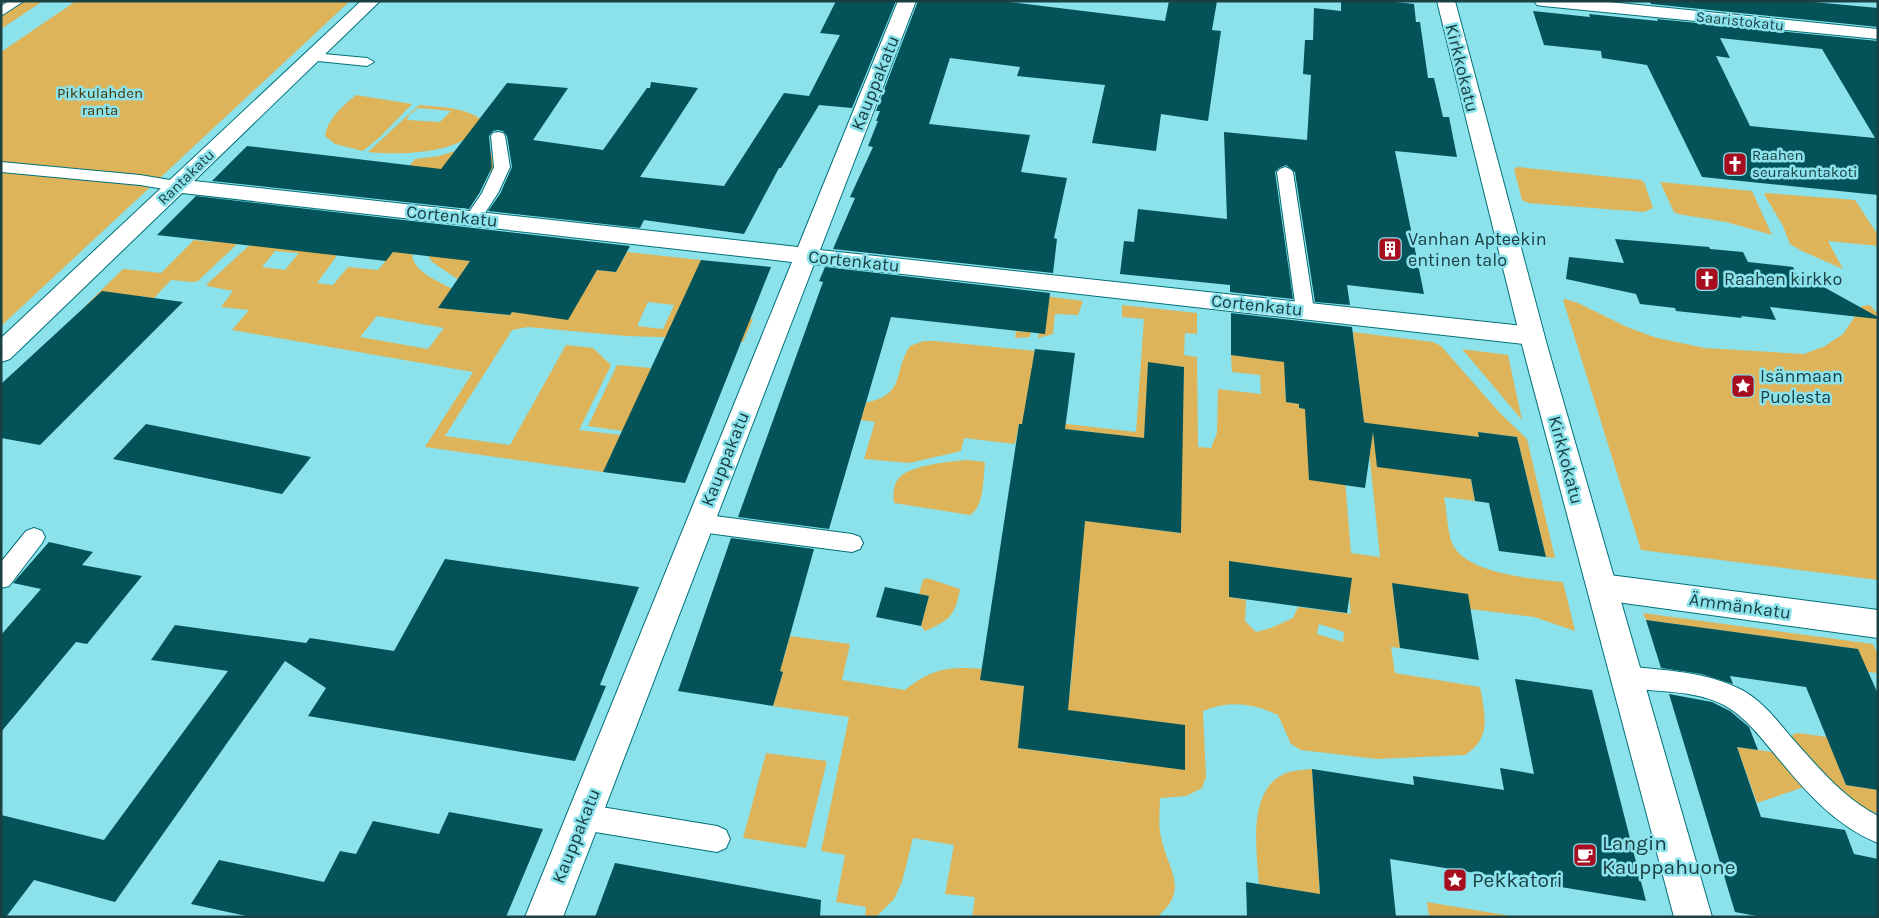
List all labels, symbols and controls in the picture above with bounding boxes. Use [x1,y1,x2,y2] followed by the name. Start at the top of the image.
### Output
[1695,7,1785,35] street label: Saaristokatu
[1440,21,1484,115] street label: Kirkkokatu
[846,32,904,134] street label: Kauppakatu
[57,84,143,119] park label: Pikkulahden ranta
[154,146,218,208] street label: Rantakatu
[1752,146,1858,181] place label: Raahen seurakuntakoti
[1722,151,1748,177] church icon: Raahen seurakuntakoti
[405,200,499,232] street label: Cortenkatu
[1408,228,1547,271] place label: Vanhan Apteekin entinen talo
[1377,236,1403,262] building icon: Vanhan Apteekin entinen talo
[807,245,901,277] street label: Cortenkatu
[1694,266,1720,292] church icon: Raahen kirkko
[1724,268,1842,290] place label: Raahen kirkko
[1210,289,1304,321] street label: Cortenkatu
[1760,365,1843,408] place label: Isänmaan Puolesta
[1730,373,1756,399] place icon: Isänmaan Puolesta
[696,408,754,510] street label: Kauppakatu
[1544,413,1588,507] street label: Kirkkokatu
[1688,588,1792,624] street label: Ämmänkatu
[547,785,605,887] street label: Kauppakatu
[1602,831,1735,879] place label: Langin Kauppahuone
[1572,842,1598,868] cafe icon: Langin Kauppahuone
[1442,867,1468,893] place icon: Pekkatori
[1472,868,1563,892] place label: Pekkatori

